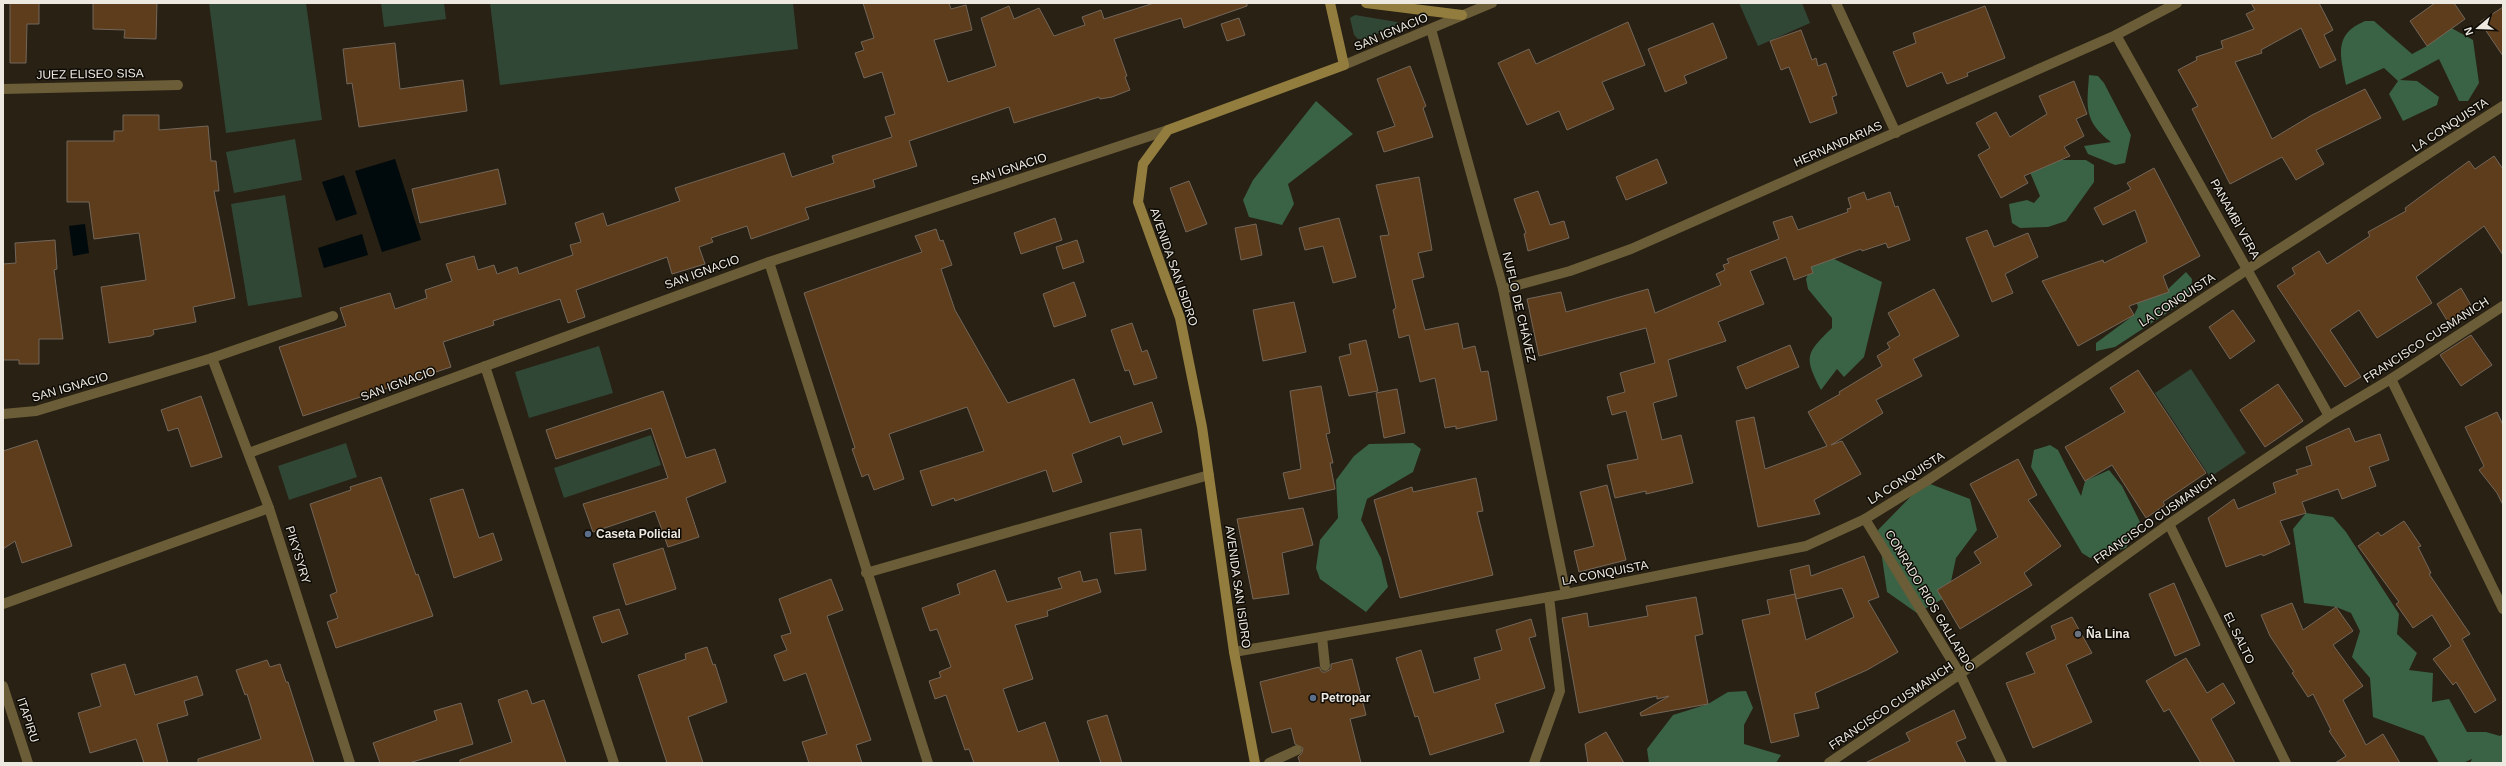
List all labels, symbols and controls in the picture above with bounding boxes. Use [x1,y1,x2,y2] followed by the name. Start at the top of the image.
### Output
[2458,8,2498,48] north arrow
[1352,10,1430,54] street label: SAN IGNACIO
[2462,25,2476,37] text: N
[36,66,144,82] street label: JUEZ ELISEO SISA
[2409,95,2491,155] street label: LA CONQUISTA
[1792,118,1884,170] street label: HERNANDARIAS
[969,150,1049,188] street label: SAN IGNACIO
[2207,177,2263,261] street label: PANAMBI VERA
[1147,206,1201,328] street label: AVENIDA SAN ISIDRO
[1500,250,1539,363] street label: NUFLO DE CHÁVEZ
[663,252,741,292] street label: SAN IGNACIO
[2136,270,2218,330] street label: LA CONQUISTA
[2361,294,2491,386] street label: FRANCISCO CUSMANICH
[359,364,437,404] street label: SAN IGNACIO
[30,369,110,405] street label: SAN IGNACIO
[1865,449,1947,507] street label: LA CONQUISTA
[2091,471,2219,567] street label: FRANCISCO CUSMANICH
[283,524,313,586] street label: PIKYSYRY
[1222,525,1254,649] street label: AVENIDA SAN ISIDRO
[596,527,681,541] place label: Caseta Policial
[1882,528,1978,674] street label: CONRADO RIOS GALLARDO
[583,529,593,539] marker: Caseta Policial
[1561,558,1649,588] street label: LA CONQUISTA
[2220,610,2258,666] street label: EL SALTO
[2086,626,2130,641] place label: Ña Lina
[2073,629,2083,639] marker: Ña Lina
[1826,659,1956,753] street label: FRANCISCO CUSMANICH
[1321,691,1371,705] place label: Petropar
[1308,693,1318,703] marker: Petropar
[14,696,42,744] street label: ITAPIRU

